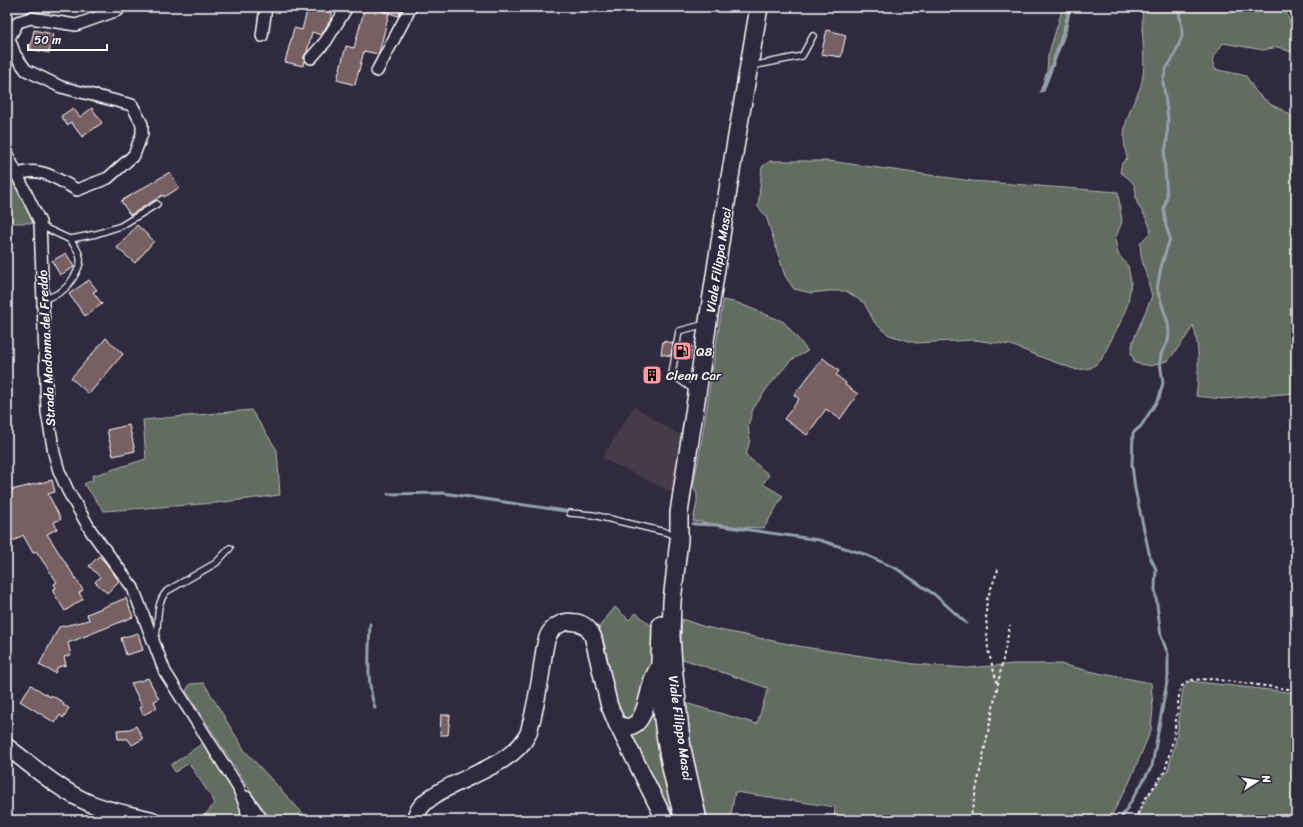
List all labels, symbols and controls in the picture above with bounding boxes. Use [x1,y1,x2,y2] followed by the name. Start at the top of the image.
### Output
[28,26,107,52] scale bar
[34,29,61,51] text: 50 m
[699,206,738,314] street label: Viale Filippo Masci
[31,269,62,427] street label: Strada Madonna del Freddo
[671,340,693,362] fuel station icon: Q8
[696,340,712,363] place label: Q8
[641,364,663,386] building icon: Clean Car
[666,364,722,387] place label: Clean Car
[662,674,699,783] street label: Viale Filippo Masci
[1237,761,1277,801] north arrow
[1256,772,1276,785] text: N

